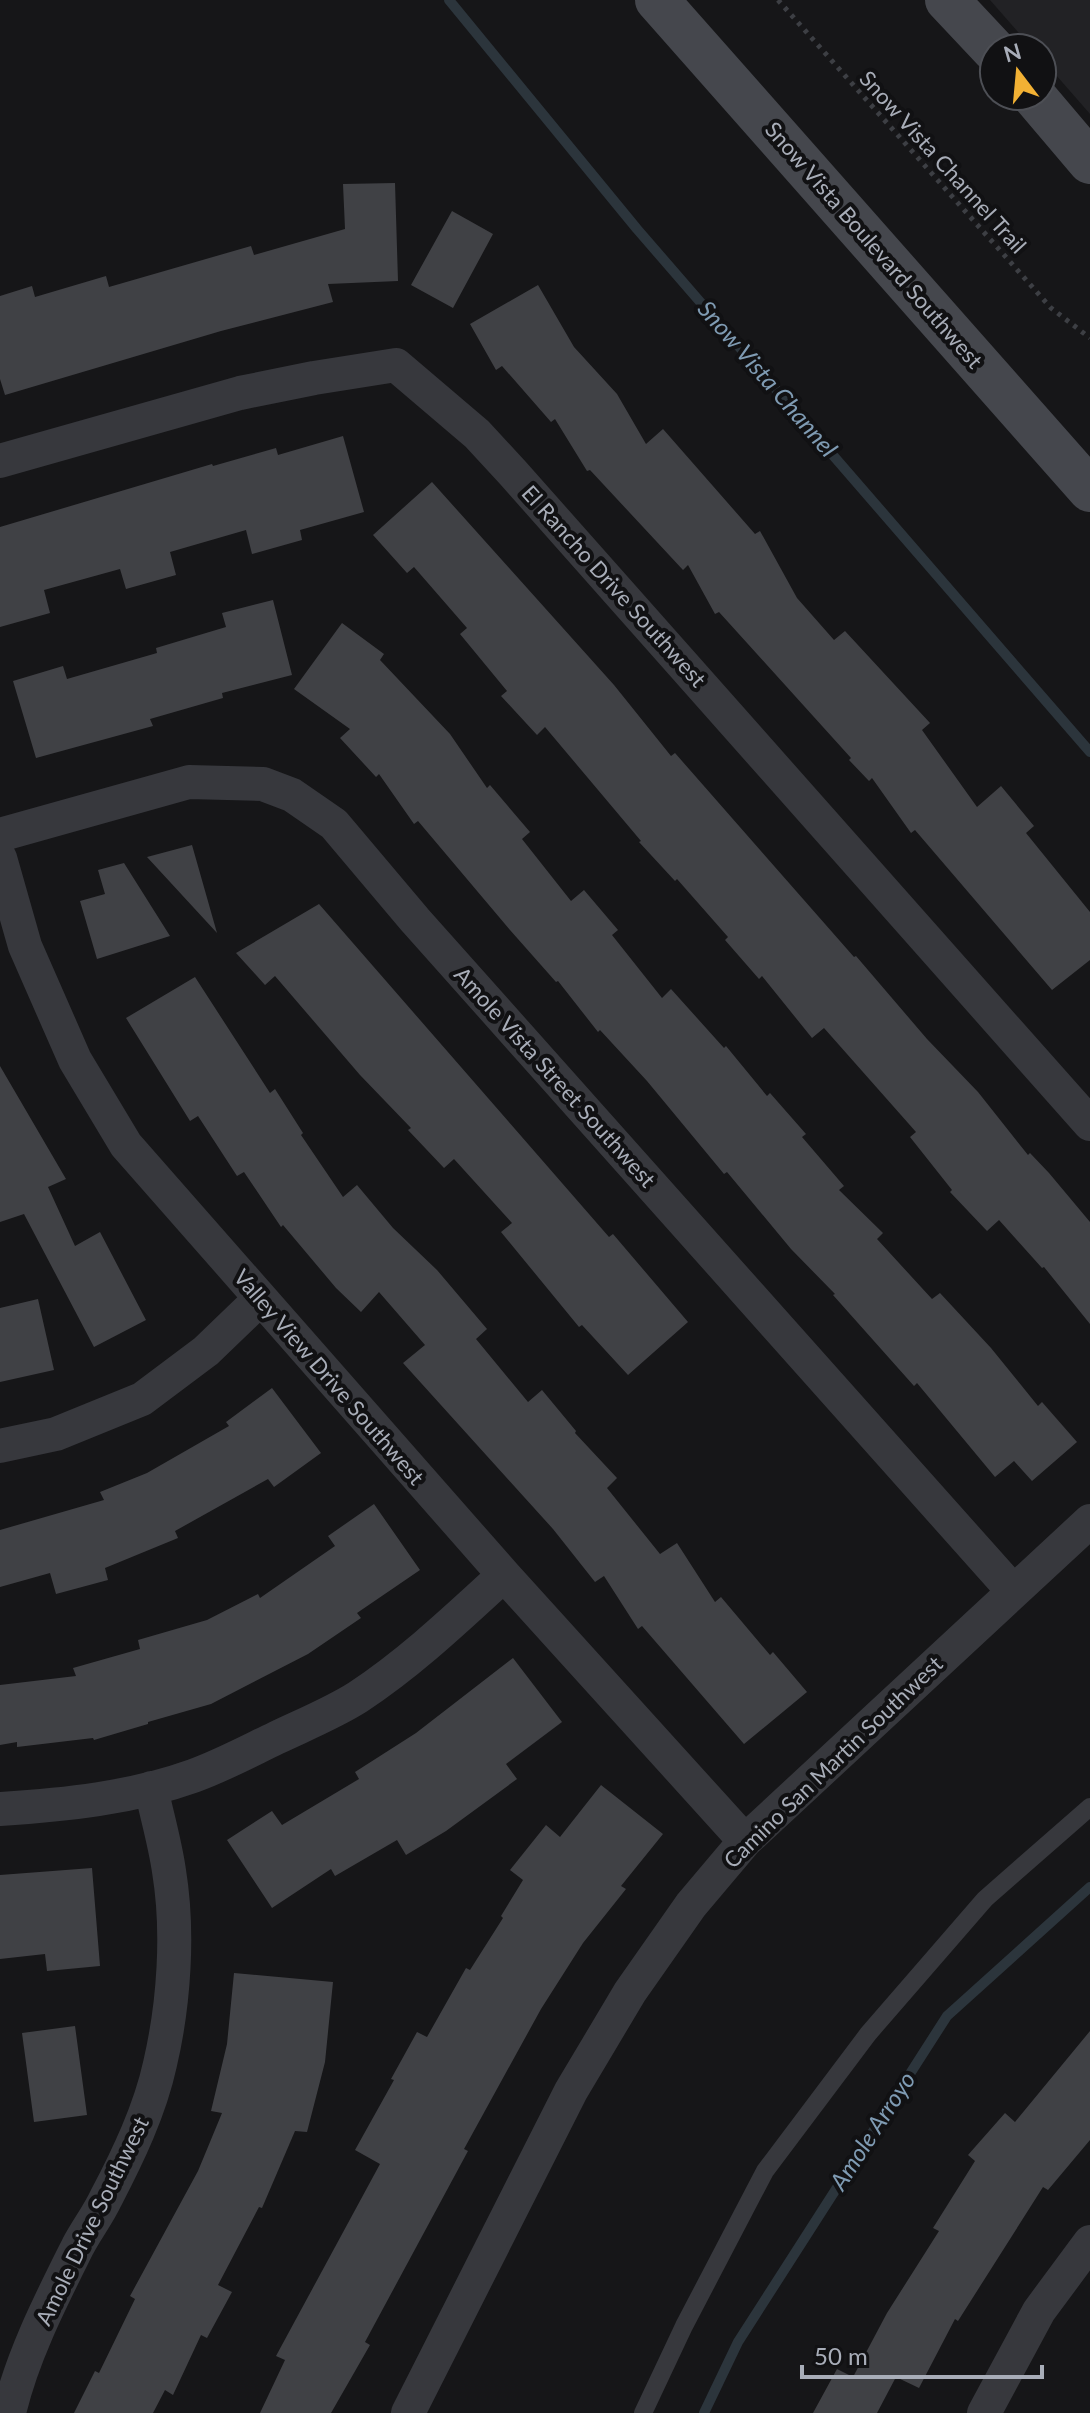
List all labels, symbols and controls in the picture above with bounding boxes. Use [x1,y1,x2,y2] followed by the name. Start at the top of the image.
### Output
[978,32,1058,112] north arrow
[1000,37,1024,68] text: N
[854,65,1032,258] street label: Snow Vista Channel Trail
[760,116,989,374] street label: Snow Vista Boulevard Southwest
[692,294,844,462] water label: Snow Vista Channel
[517,479,712,692] street label: El Rancho Drive Southwest
[449,961,662,1193] street label: Amole Vista Street Southwest
[228,1263,430,1490] street label: Valley View Drive Southwest
[718,1650,948,1873] street label: Camino San Martin Southwest
[822,2066,921,2196] water label: Amole Arroyo
[29,2112,154,2330] street label: Amole Drive Southwest
[802,2329,1042,2379] scale bar
[814,2341,868,2370] text: 50 m

